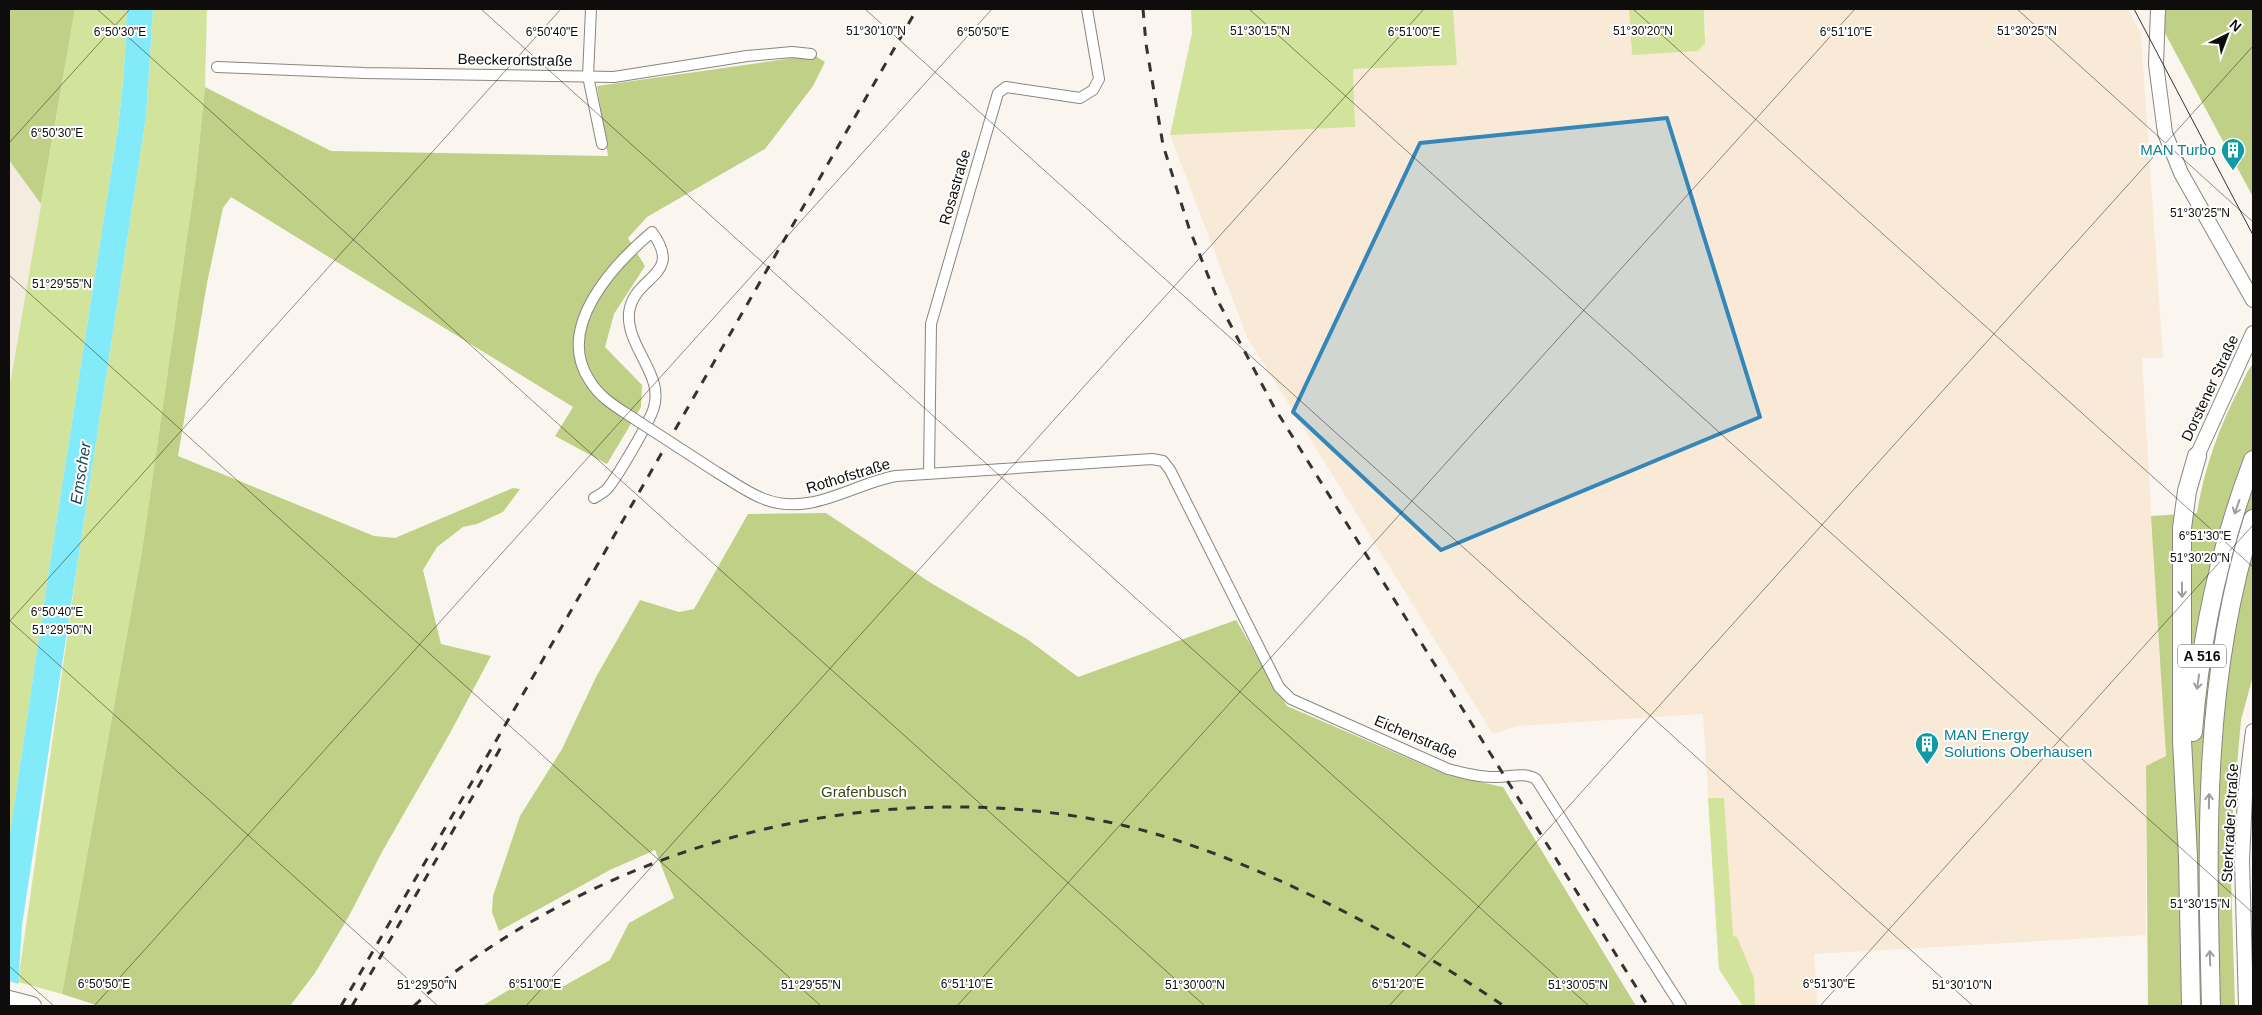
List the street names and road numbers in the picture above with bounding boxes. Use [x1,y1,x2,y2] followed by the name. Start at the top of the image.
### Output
[457,50,573,69] street label: Beeckerortstraße
[936,147,973,226] street label: Rosastraße
[2178,332,2242,444] street label: Dorstener Straße
[804,455,892,496] street label: Rothofstraße
[2178,644,2226,668] road number: A 516
[1372,711,1460,762] street label: Eichenstraße
[2218,763,2241,883] street label: Sterkrader Straße

